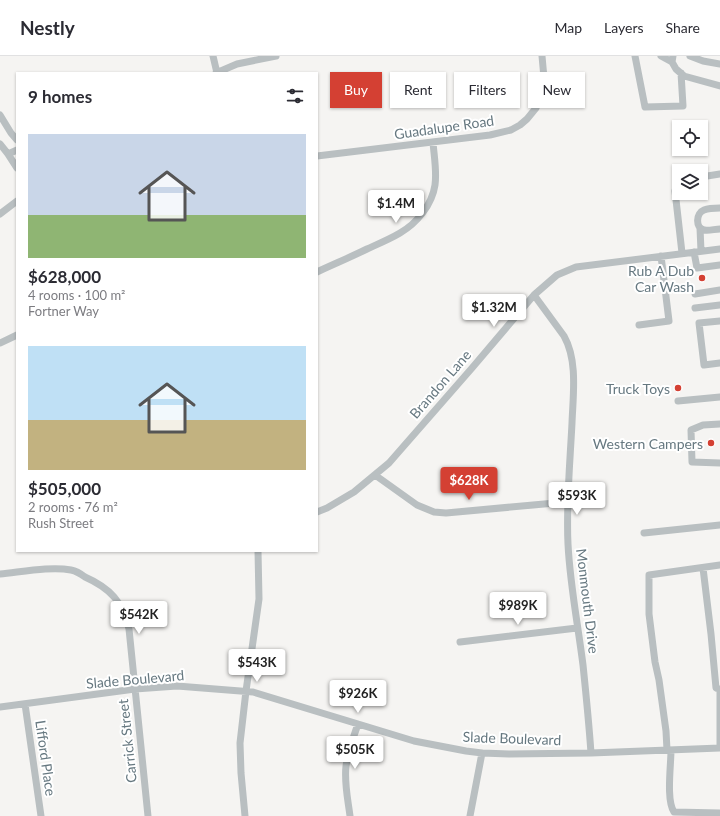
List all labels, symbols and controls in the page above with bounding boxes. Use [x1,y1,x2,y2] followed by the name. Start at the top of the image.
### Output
[20,16,75,39] text: Nestly
[554,19,582,36] text: Map
[604,19,644,36] text: Layers
[666,19,700,36] text: Share
[330,72,382,108] chip: Buy
[390,72,446,108] chip: Rent
[454,72,520,108] chip: Filters
[528,72,585,108] chip: New
[284,85,306,107] icon: filters
[28,86,92,107] text: 9 homes
[393,112,495,142] street label: Guadalupe Road
[672,120,708,200] map controls
[672,120,708,156] button: locate
[131,160,203,232] icon: home
[672,164,708,200] button: layers
[368,190,424,224] pin: $1.4M
[377,195,415,211] text: $1.4M
[628,262,694,295] place label: Rub A Dub Car Wash
[28,266,101,287] text: $628,000
[697,273,707,283] marker: Rub A Dub Car Wash
[28,287,125,303] text: 4 rooms · 100 m²
[461,294,527,328] pin: $1.32M
[471,299,517,315] text: $1.32M
[28,303,99,319] text: Fortner Way
[406,346,474,422] street label: Brandon Lane
[131,372,203,444] icon: home
[606,380,670,397] place label: Truck Toys
[673,383,683,393] marker: Truck Toys
[593,435,703,452] place label: Western Campers
[706,438,716,448] marker: Western Campers
[441,467,497,501] pin: $628K
[449,472,489,488] text: $628K
[28,478,101,499] text: $505,000
[549,482,605,516] pin: $593K
[557,487,597,503] text: $593K
[28,499,118,515] text: 2 rooms · 76 m²
[28,515,94,531] text: Rush Street
[573,548,603,654] street label: Monmouth Drive
[490,592,546,626] pin: $989K
[498,597,538,613] text: $989K
[111,601,167,635] pin: $542K
[119,606,159,622] text: $542K
[229,649,285,683] pin: $543K
[237,654,277,670] text: $543K
[85,666,185,692] street label: Slade Boulevard
[330,680,386,714] pin: $926K
[338,685,378,701] text: $926K
[114,698,140,784] street label: Carrick Street
[32,719,60,797] street label: Lifford Place
[462,728,562,748] street label: Slade Boulevard
[327,736,383,770] pin: $505K
[335,741,375,757] text: $505K

